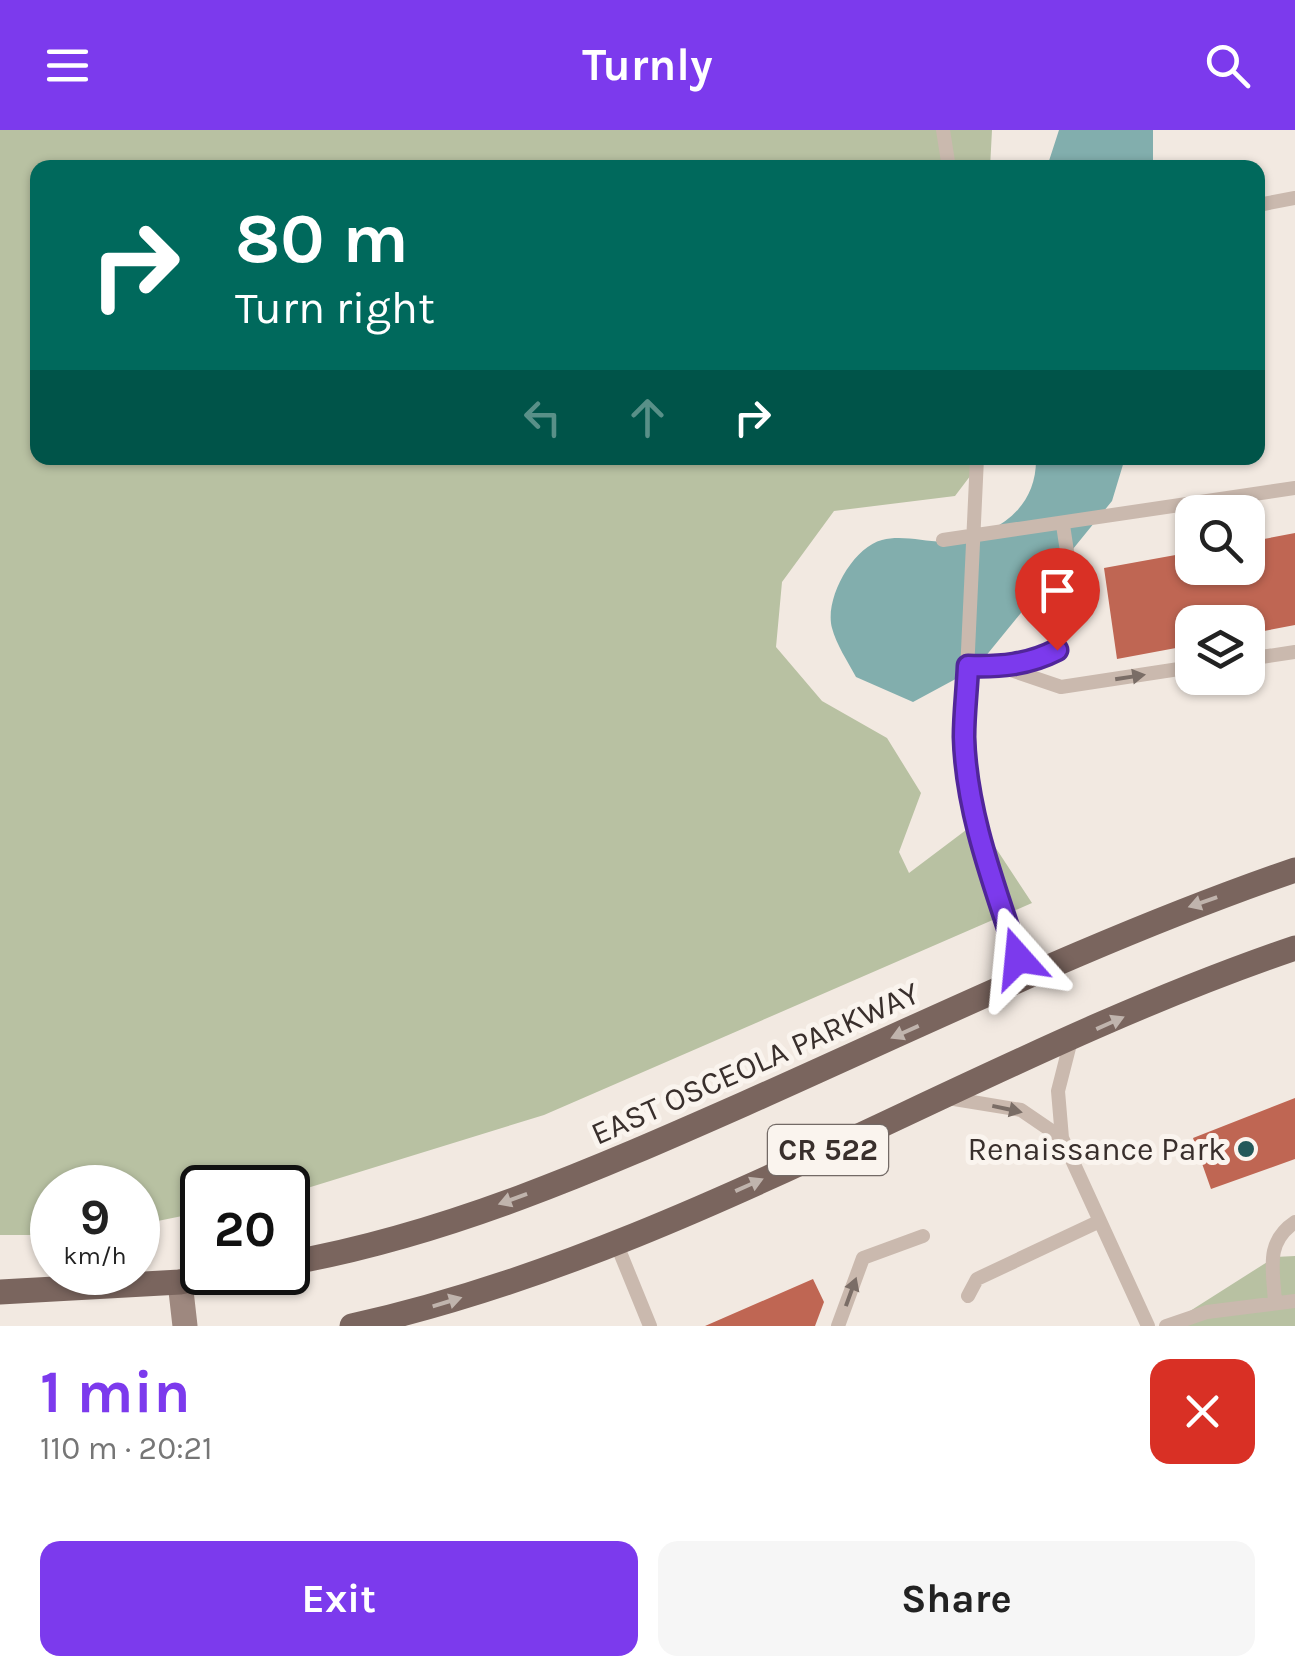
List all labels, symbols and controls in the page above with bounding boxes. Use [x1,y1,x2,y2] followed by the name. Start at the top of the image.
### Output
[40,38,95,93] icon: menu
[1200,38,1255,93] icon: search
[582,39,713,91] text: Turnly
[235,198,409,280] text: 80 m
[70,200,200,330] icon: right
[235,282,435,334] text: Turn right
[515,390,570,445] icon: left
[620,390,675,445] icon: ahead
[725,390,780,445] icon: right
[1175,495,1265,695] map controls
[1175,495,1265,585] button: search
[1015,548,1100,651] pin
[1030,563,1085,618] icon: arrive
[1175,605,1265,695] button: layers
[1115,668,1147,684] one-way arrow
[1187,895,1217,910] one-way arrow
[966,906,1070,1010] position arrow
[585,974,925,1153] street label: EAST OSCEOLA PARKWAY
[1095,1015,1125,1031] one-way arrow
[890,1024,920,1040] one-way arrow
[992,1101,1023,1117] one-way arrow
[768,1125,888,1175] road number: CR 522
[967,1131,1226,1168] place label: Renaissance Park
[1235,1138,1257,1160] marker: Renaissance Park
[180,1165,310,1295] speed limit sign: 20
[734,1177,764,1193] one-way arrow
[80,1188,110,1247] text: 9
[498,1192,528,1207] one-way arrow
[63,1241,127,1270] text: km/h
[844,1277,859,1307] one-way arrow
[432,1294,462,1309] one-way arrow
[40,1357,191,1427] text: 1 min
[1150,1359,1255,1464] button: close
[40,1430,213,1467] text: 110 m · 20:21
[40,1541,638,1656] button: Exit
[658,1541,1255,1656] button: Share

